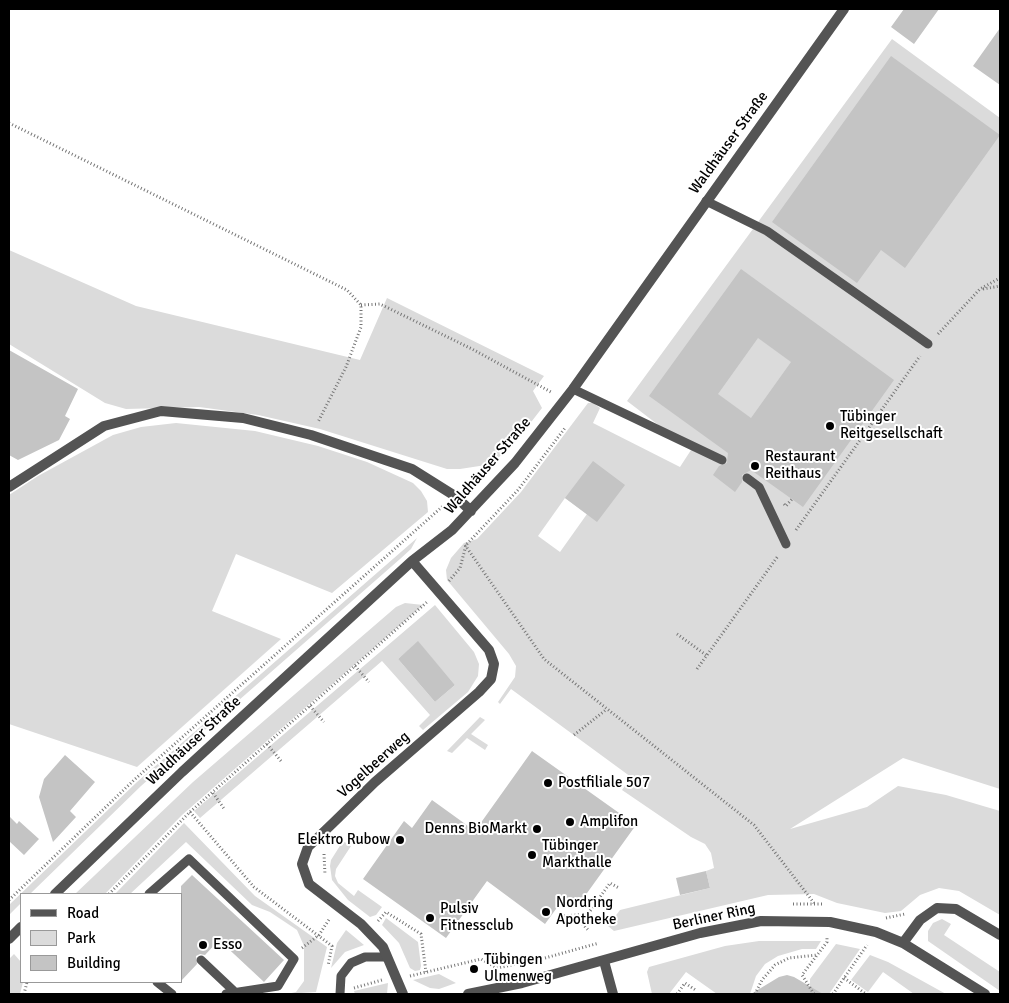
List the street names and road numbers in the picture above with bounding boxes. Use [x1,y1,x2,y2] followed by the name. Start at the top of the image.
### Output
[686,88,772,198] street label: Waldhäuser Straße
[441,414,535,518] street label: Waldhäuser Straße
[143,693,245,789] street label: Waldhäuser Straße
[334,728,414,802] street label: Vogelbeerweg
[671,899,757,935] street label: Berliner Ring

